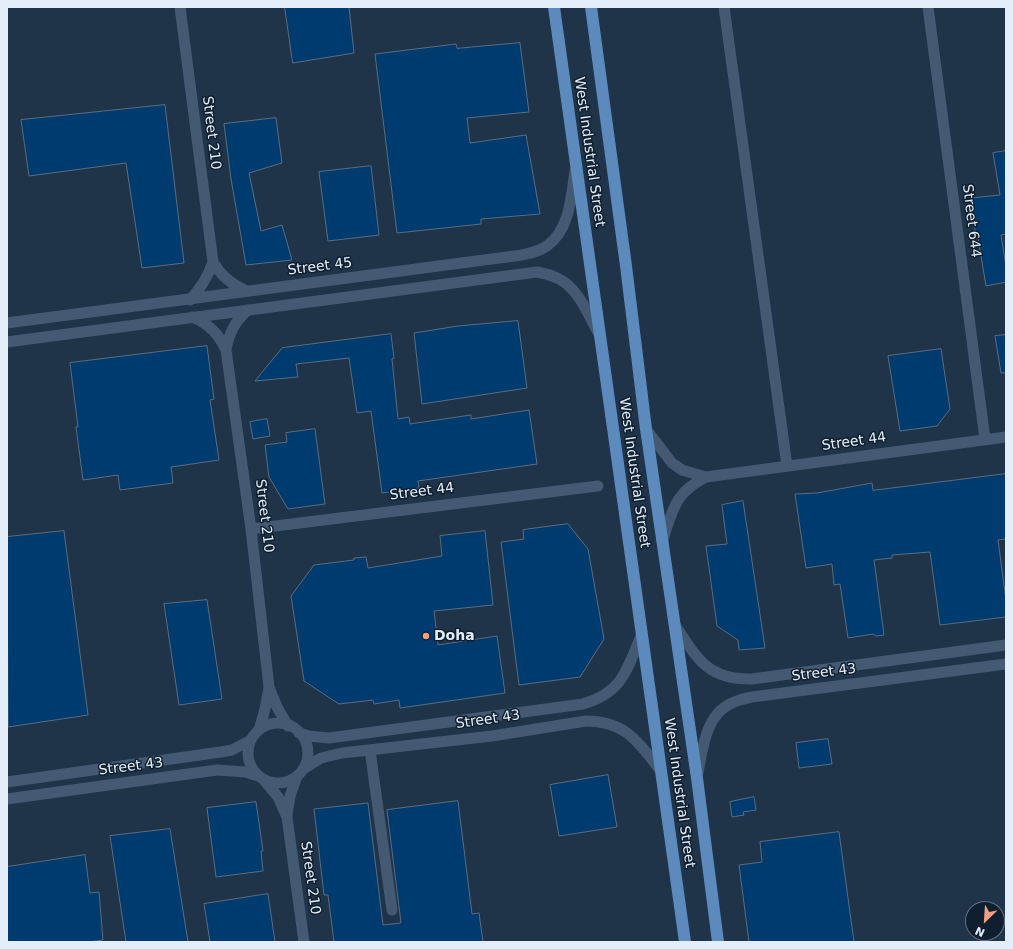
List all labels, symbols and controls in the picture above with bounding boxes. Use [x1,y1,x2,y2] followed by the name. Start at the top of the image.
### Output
[570,76,608,228] street label: West Industrial Street
[198,95,224,171] street label: Street 210
[958,183,984,259] street label: Street 644
[287,255,353,279] street label: Street 45
[615,397,653,549] street label: West Industrial Street
[821,429,887,455] street label: Street 44
[251,478,277,554] street label: Street 210
[389,480,455,504] street label: Street 44
[434,628,475,644] place label: Doha
[421,631,431,641] marker: Doha
[791,661,857,685] street label: Street 43
[455,707,521,733] street label: Street 43
[660,717,698,869] street label: West Industrial Street
[98,755,164,779] street label: Street 43
[297,840,323,916] street label: Street 210
[965,901,1005,941] north arrow
[973,924,987,939] text: N

